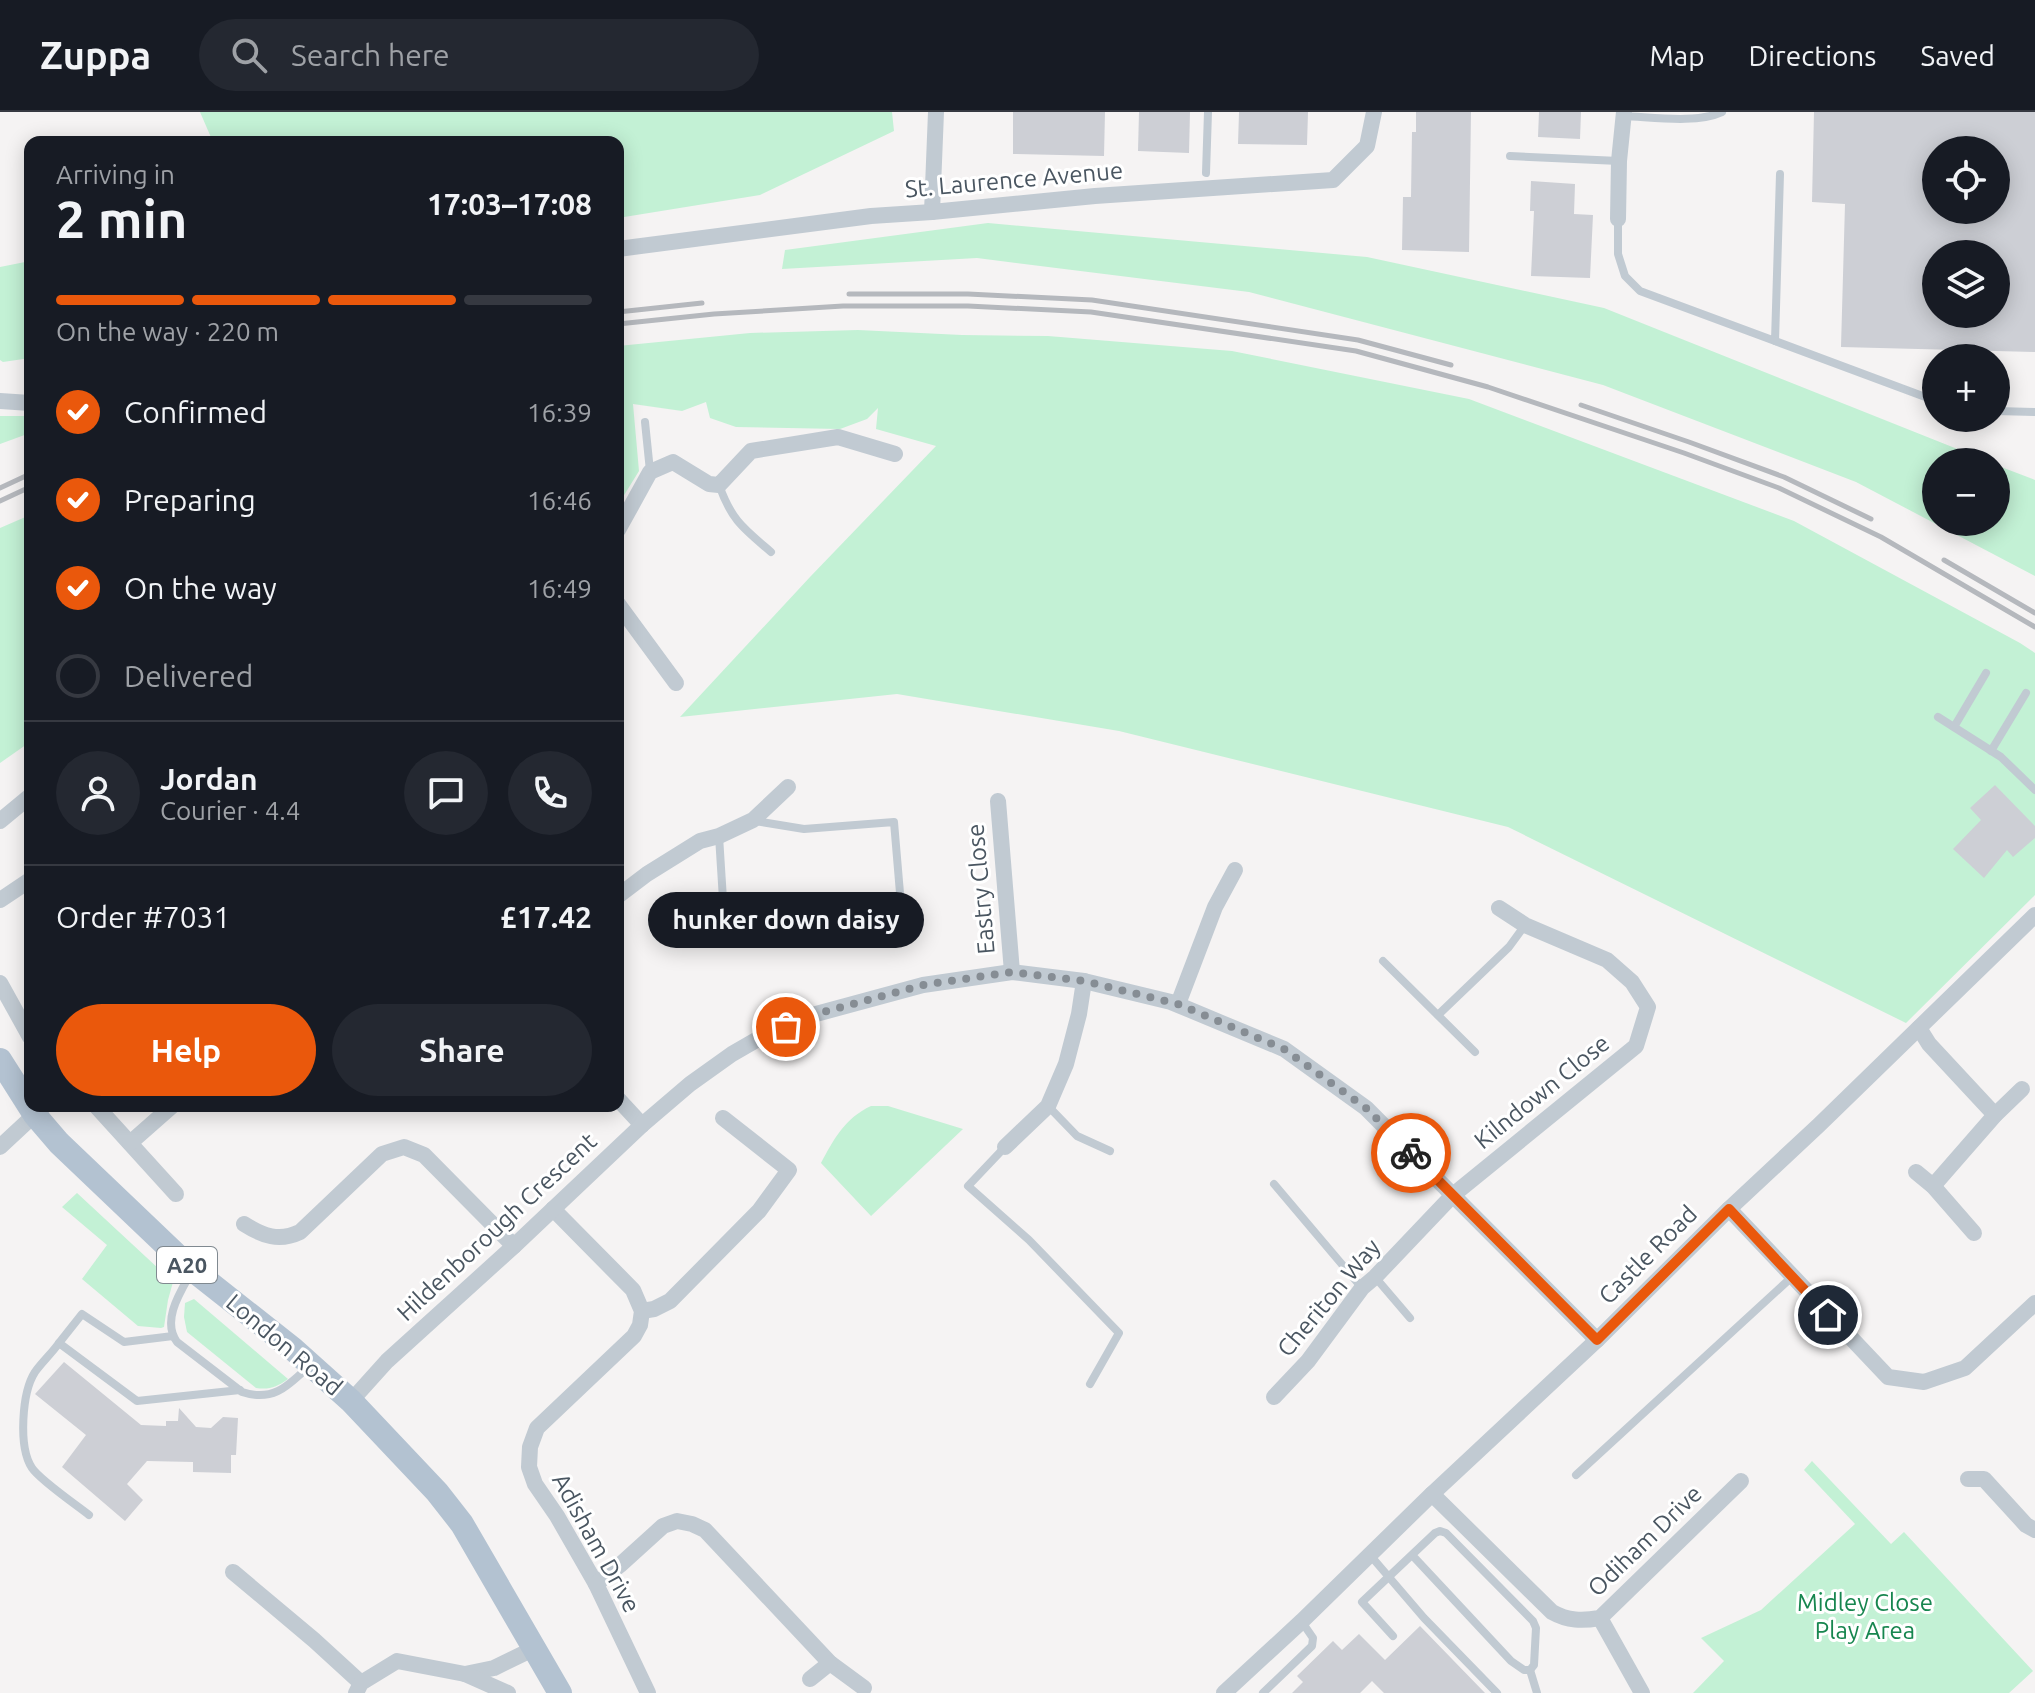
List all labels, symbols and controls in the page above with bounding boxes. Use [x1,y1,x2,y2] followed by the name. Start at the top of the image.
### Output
[199,19,759,91] search box
[227,33,271,77] icon: search
[40,34,151,76] text: Zuppa
[291,38,450,72] text: Search here
[1649,40,1705,71] text: Map
[1749,40,1876,71] text: Directions
[1920,40,1995,71] text: Saved
[1922,136,2010,536] map controls
[1922,136,2010,224] button: locate
[904,157,1124,202] street label: St. Laurence Avenue
[56,160,175,189] text: Arriving in
[427,187,592,221] text: 17:03–17:08
[56,190,187,248] text: 2 min
[1922,240,2010,328] button: layers
[56,317,279,346] text: On the way · 220 m
[1922,344,2010,432] button: +
[56,390,100,434] icon: check
[124,395,267,429] text: Confirmed
[527,398,592,427] text: 16:39
[1922,448,2010,536] button: −
[56,478,100,522] icon: check
[124,483,256,517] text: Preparing
[527,486,592,515] text: 16:46
[56,566,100,610] icon: check
[124,571,277,605] text: On the way
[527,574,592,603] text: 16:49
[124,659,253,693] text: Delivered
[56,751,140,835] button: person
[404,751,488,835] button: chat
[508,751,592,835] button: phone
[160,762,258,796] text: Jordan
[160,796,300,825] text: Courier · 4.4
[961,823,1000,955] street label: Eastry Close
[648,891,924,947] callout: hunker down daisy
[56,900,230,934] text: Order #7031
[500,900,592,934] text: £17.42
[673,905,899,934] text: hunker down daisy
[752,993,820,1061] pin
[56,1004,316,1096] button: Help
[332,1004,592,1096] button: Share
[764,1005,808,1049] icon: bag
[1469,1029,1614,1154] street label: Kilndown Close
[1371,1113,1451,1193] courier
[391,1127,602,1326] street label: Hildenborough Crescent
[1389,1131,1433,1175] icon: bike
[1593,1200,1702,1309] street label: Castle Road
[1272,1233,1386,1362] street label: Cheriton Way
[157,1247,217,1283] road number: A20
[1794,1281,1862,1349] pin
[221,1288,348,1401] street label: London Road
[1806,1293,1850,1337] icon: home
[547,1468,646,1617] street label: Adisham Drive
[1582,1480,1707,1602] street label: Odiham Drive
[1797,1589,1933,1644] park label: Midley Close Play Area

